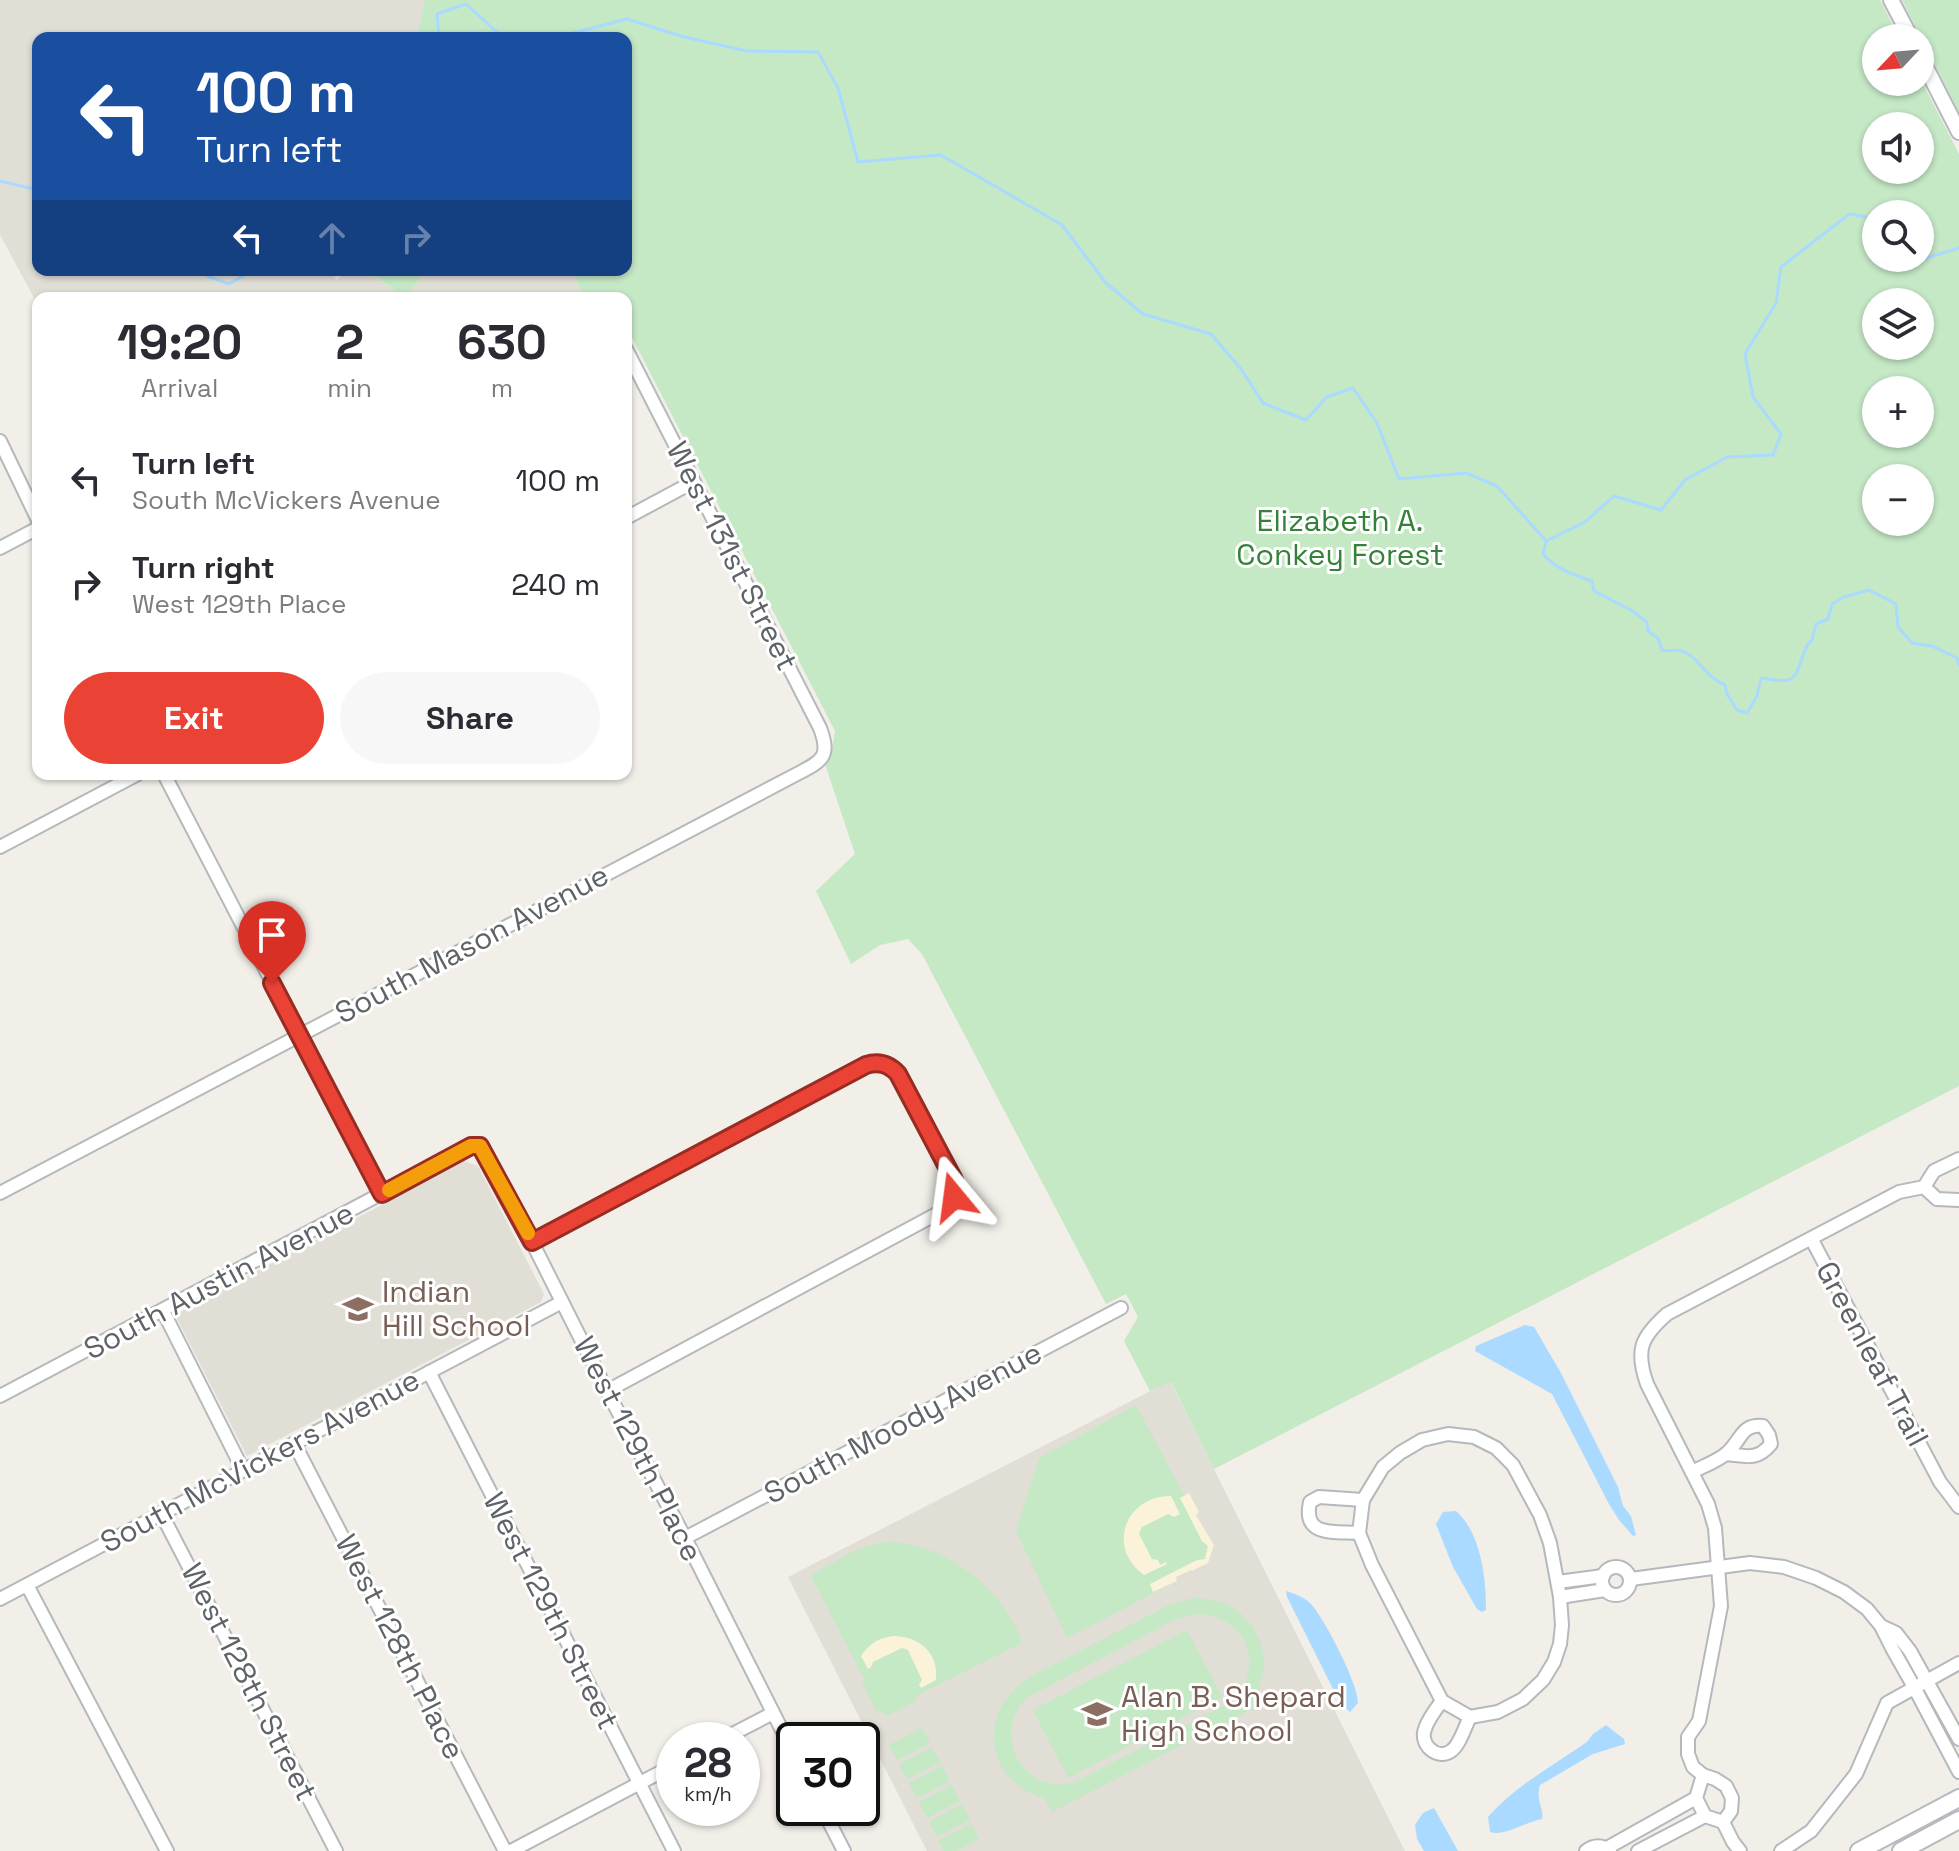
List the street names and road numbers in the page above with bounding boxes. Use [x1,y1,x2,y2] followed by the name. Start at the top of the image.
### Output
[658,435,807,677] street label: West 131st Street
[328,855,615,1032] street label: South Mason Avenue
[77,1193,361,1368] street label: South Austin Avenue
[1807,1254,1938,1453] street label: Greenleaf Trail
[565,1330,712,1568] street label: West 129th Place
[757,1333,1048,1512] street label: South Moody Avenue
[93,1360,426,1561] street label: South McVickers Avenue
[475,1486,628,1736] street label: West 129th Street
[327,1528,474,1766] street label: West 128th Place
[173,1556,326,1807] street label: West 128th Street

